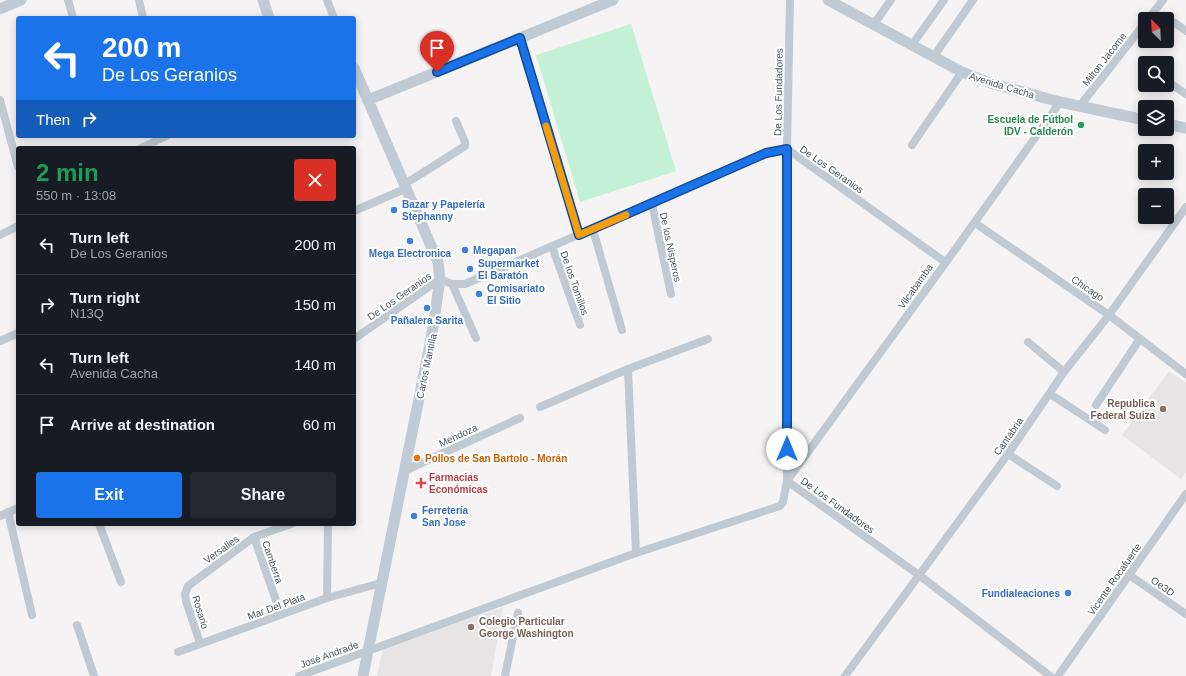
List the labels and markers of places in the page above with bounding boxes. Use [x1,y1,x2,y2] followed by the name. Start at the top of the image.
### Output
[420,31,454,72] pin
[987,114,1073,137] place label: Escuela de Fútbol IDV - Calderón
[1076,120,1086,130] marker: Escuela de Fútbol IDV - Calderón
[402,199,485,222] place label: Bazar y Papelería Stephanny
[389,205,399,215] marker: Bazar y Papelería Stephanny
[405,236,415,246] marker: Mega Electronica
[460,245,470,255] marker: Megapan
[473,245,516,256] place label: Megapan
[369,248,452,259] place label: Mega Electronica
[478,258,540,281] place label: Supermarket El Baratón
[465,264,475,274] marker: Supermarket El Baratón
[487,283,545,306] place label: Comisariato El Sitio
[474,289,484,299] marker: Comisariato El Sitio
[422,303,432,313] marker: Pañalera Sarita
[391,315,464,326] place label: Pañalera Sarita
[1091,398,1155,421] place label: Republica Federal Suiza
[1158,404,1168,414] marker: Republica Federal Suiza
[412,453,422,463] marker: Pollos de San Bartolo - Morán
[425,453,567,464] place label: Pollos de San Bartolo - Morán
[429,472,488,495] place label: Farmacias Económicas
[416,478,426,488] marker: Farmacias Económicas
[422,505,469,528] place label: Ferretería San Jose
[409,511,419,521] marker: Ferretería San Jose
[982,588,1060,599] place label: Fundialeaciones
[1063,588,1073,598] marker: Fundialeaciones
[479,616,574,639] place label: Colegio Particular George Washington
[466,622,476,632] marker: Colegio Particular George Washington

